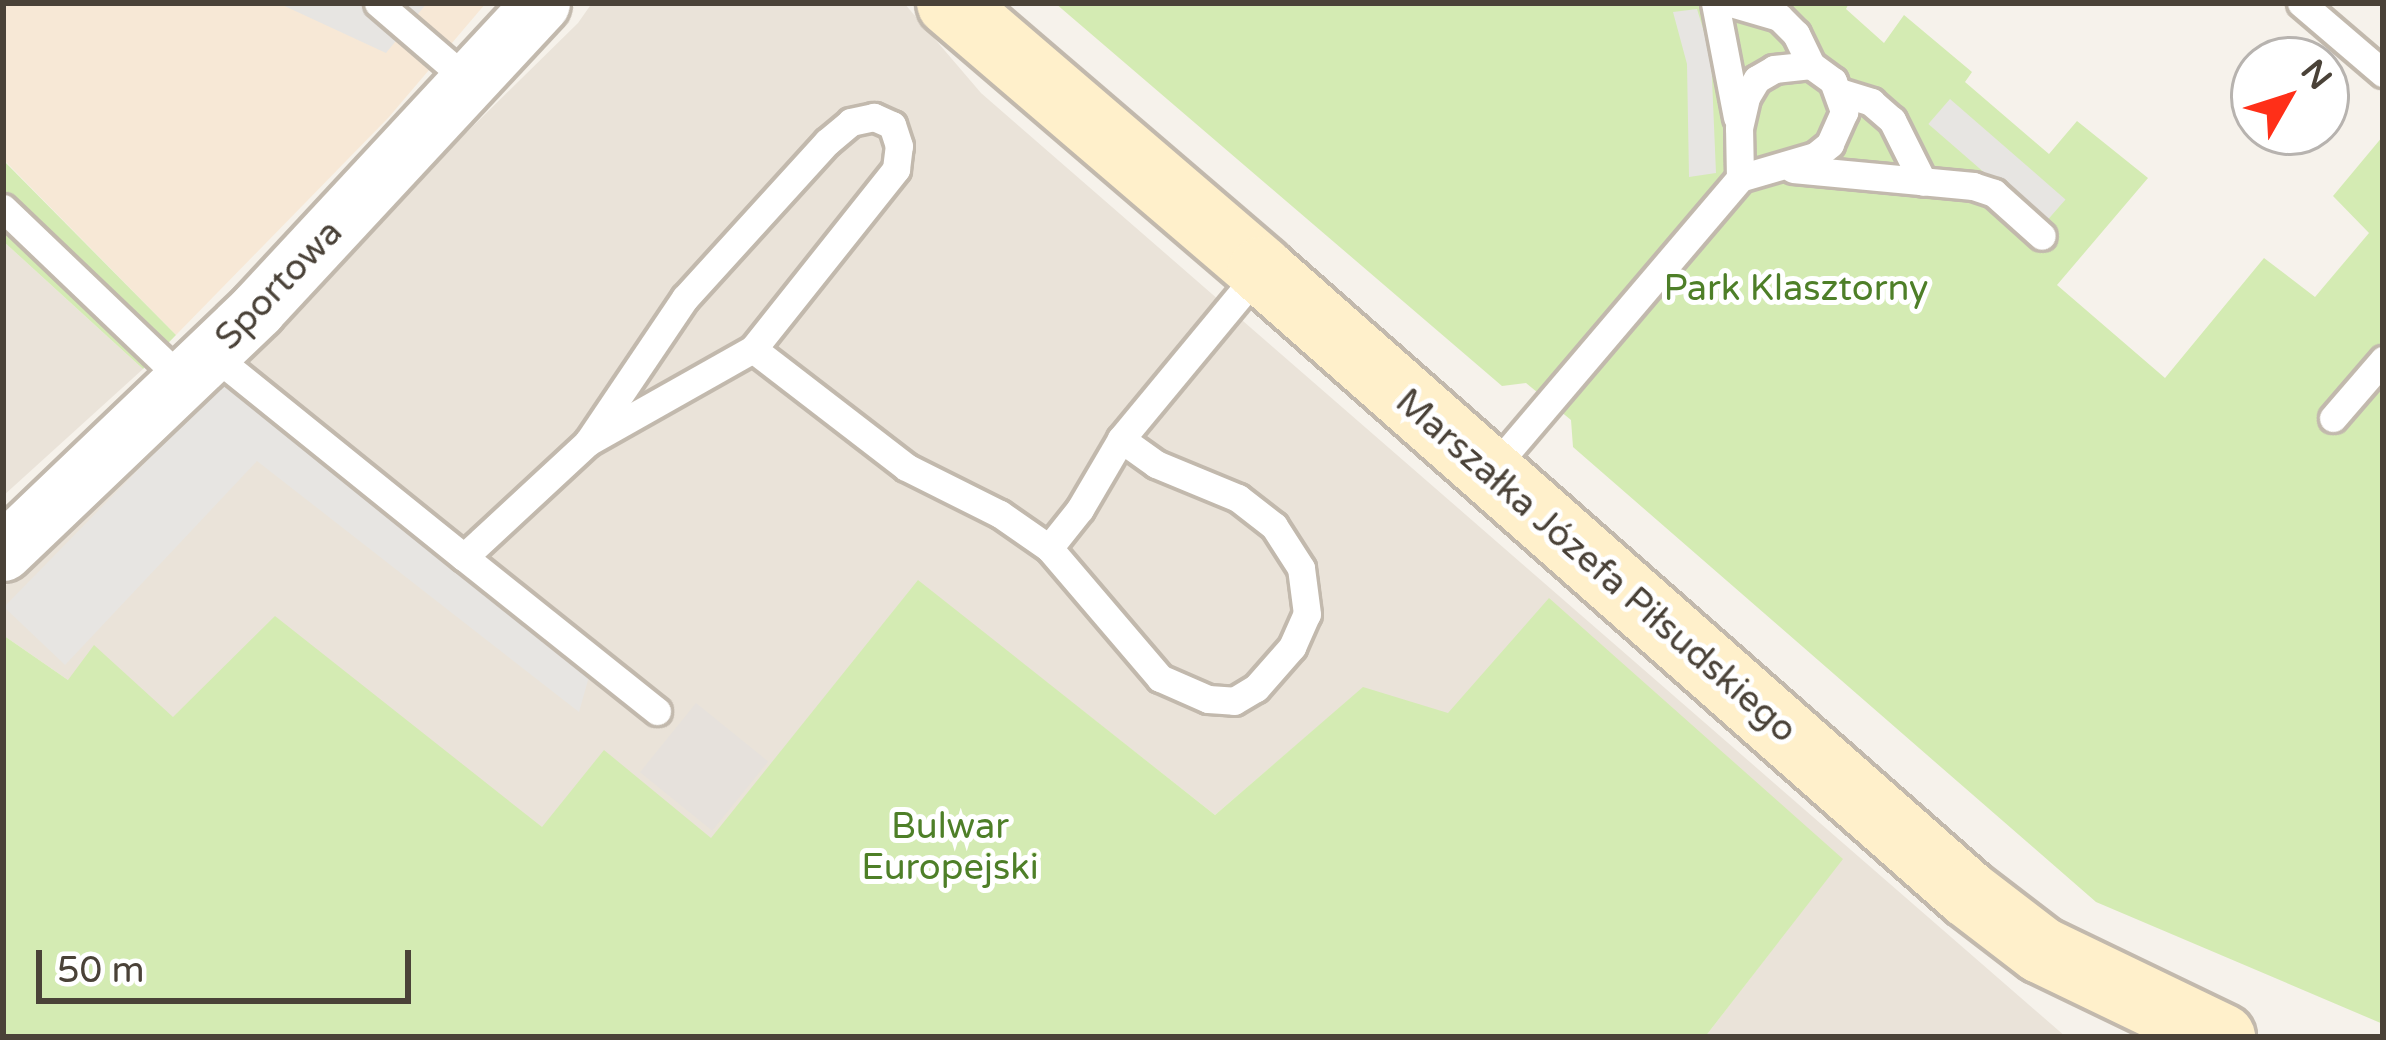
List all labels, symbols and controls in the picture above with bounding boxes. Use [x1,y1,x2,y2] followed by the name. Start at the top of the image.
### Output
[2230,36,2350,156] north arrow
[2293,52,2340,97] text: N
[207,211,351,359] street label: Sportowa
[1664,267,1928,311] park label: Park Klasztorny
[1387,380,1805,752] street label: Marszałka Józefa Piłsudskiego
[861,804,1039,889] park label: Bulwar Europejski
[42,926,417,1000] scale bar
[57,949,145,992] text: 50 m

